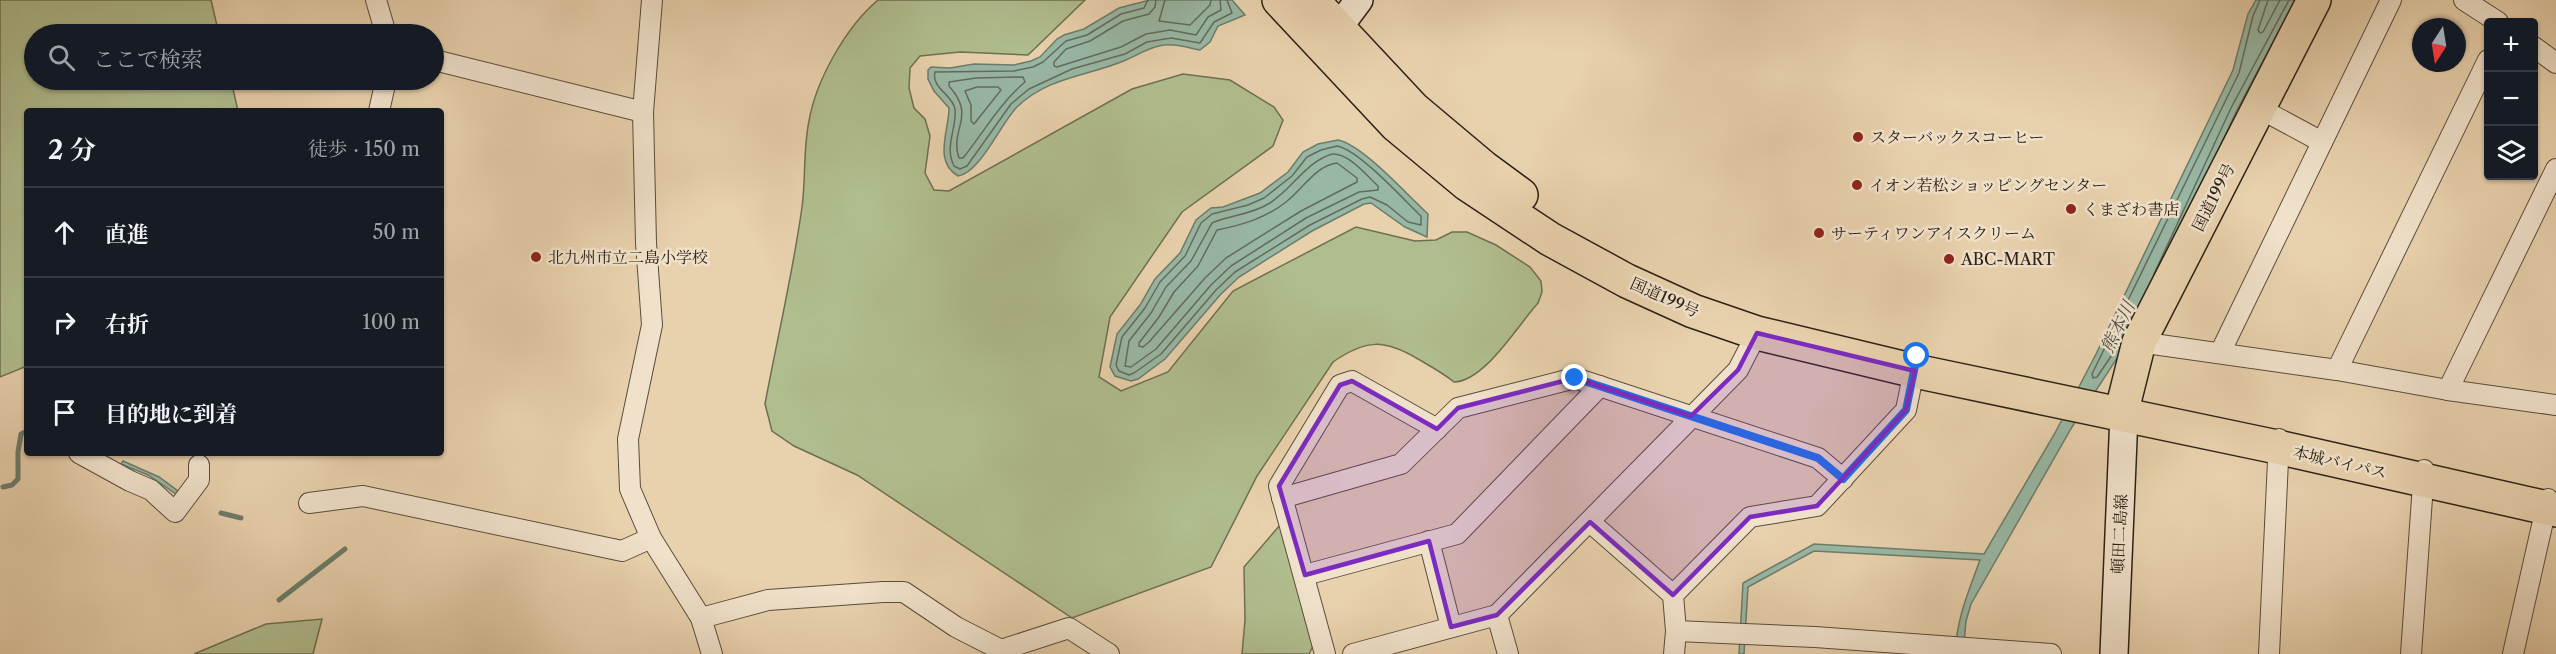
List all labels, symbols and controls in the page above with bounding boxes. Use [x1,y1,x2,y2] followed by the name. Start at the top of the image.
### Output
[2412,18,2466,72] north arrow
[2484,18,2538,180] map controls
[2484,18,2538,72] button: +
[24,24,444,90] search box
[45,41,78,74] icon: search
[93,46,203,73] text: ここで検索
[2484,72,2538,126] button: −
[2484,126,2538,180] button: layers
[1870,127,2044,147] place label: スターバックスコーヒー
[1851,130,1865,144] marker: スターバックスコーヒー
[48,134,96,166] text: 2 分
[308,137,420,161] text: 徒歩 · 150 m
[2187,160,2239,234] street label: 国道199号
[1869,175,2107,195] place label: イオン若松ショッピングセンター
[1850,178,1864,192] marker: イオン若松ショッピングセンター
[2083,199,2179,219] place label: くまざわ書店
[2064,202,2078,216] marker: くまざわ書店
[48,216,81,249] icon: ahead
[373,220,420,244] text: 50 m
[105,221,149,248] text: 直進
[1831,223,2036,243] place label: サーティワンアイスクリーム
[1812,226,1826,240] marker: サーティワンアイスクリーム
[548,247,708,267] place label: 北九州市立二島小学校
[1960,249,2055,269] place label: ABC-MART
[529,250,543,264] marker: 北九州市立二島小学校
[1942,252,1956,266] marker: ABC-MART
[1627,273,1703,321] street label: 国道199号
[2096,296,2141,356] water label: 熊本川
[48,306,81,339] icon: right
[362,310,420,334] text: 100 m
[105,311,149,338] text: 右折
[1903,342,1929,368] route start
[1561,364,1587,390] route end
[48,396,81,429] icon: arrive
[105,401,237,428] text: 目的地に到着
[2291,441,2389,483] street label: 本城バイパス
[2107,494,2131,574] street label: 頓田二島線

